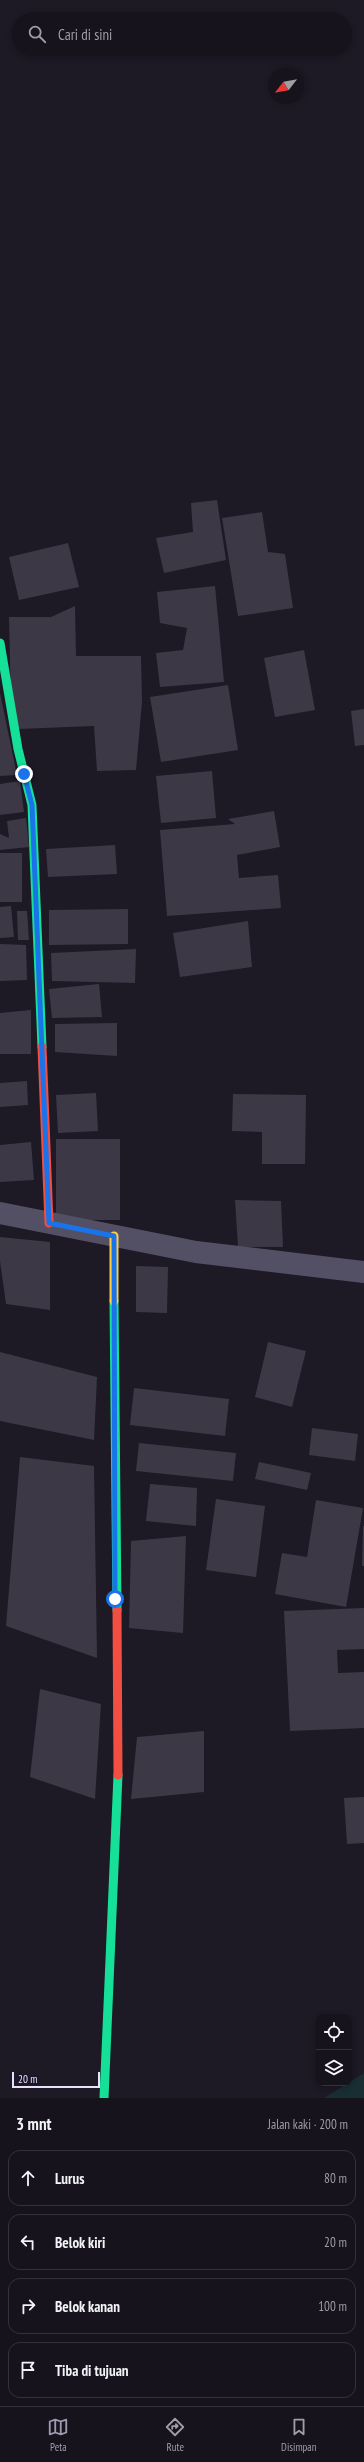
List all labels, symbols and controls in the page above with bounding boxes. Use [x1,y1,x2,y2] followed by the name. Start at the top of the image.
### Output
[12,12,352,56] search box
[26,23,48,45] icon: search
[58,25,112,44] text: Cari di sini
[268,68,304,104] north arrow
[15,765,33,783] route end
[106,1590,124,1608] route start
[316,2014,352,2086] map controls
[316,2014,352,2050] button: locate
[316,2050,352,2086] button: layers
[12,2070,100,2089] scale bar
[18,2072,37,2086] text: 20 m
[16,2113,51,2135] text: 3 mnt
[268,2116,348,2133] text: Jalan kaki · 200 m
[17,2167,39,2189] icon: ahead
[55,2169,84,2188] text: Lurus
[324,2170,347,2187] text: 80 m
[17,2231,39,2253] icon: left
[55,2233,105,2252] text: Belok kiri
[324,2234,347,2251] text: 20 m
[17,2295,39,2317] icon: right
[55,2297,120,2316] text: Belok kanan
[318,2298,347,2315] text: 100 m
[17,2359,39,2381] icon: arrive
[55,2361,129,2380] text: Tiba di tujuan
[47,2416,69,2454] tab: Peta
[164,2416,186,2454] tab: Rute
[281,2416,317,2454] tab: Disimpan

